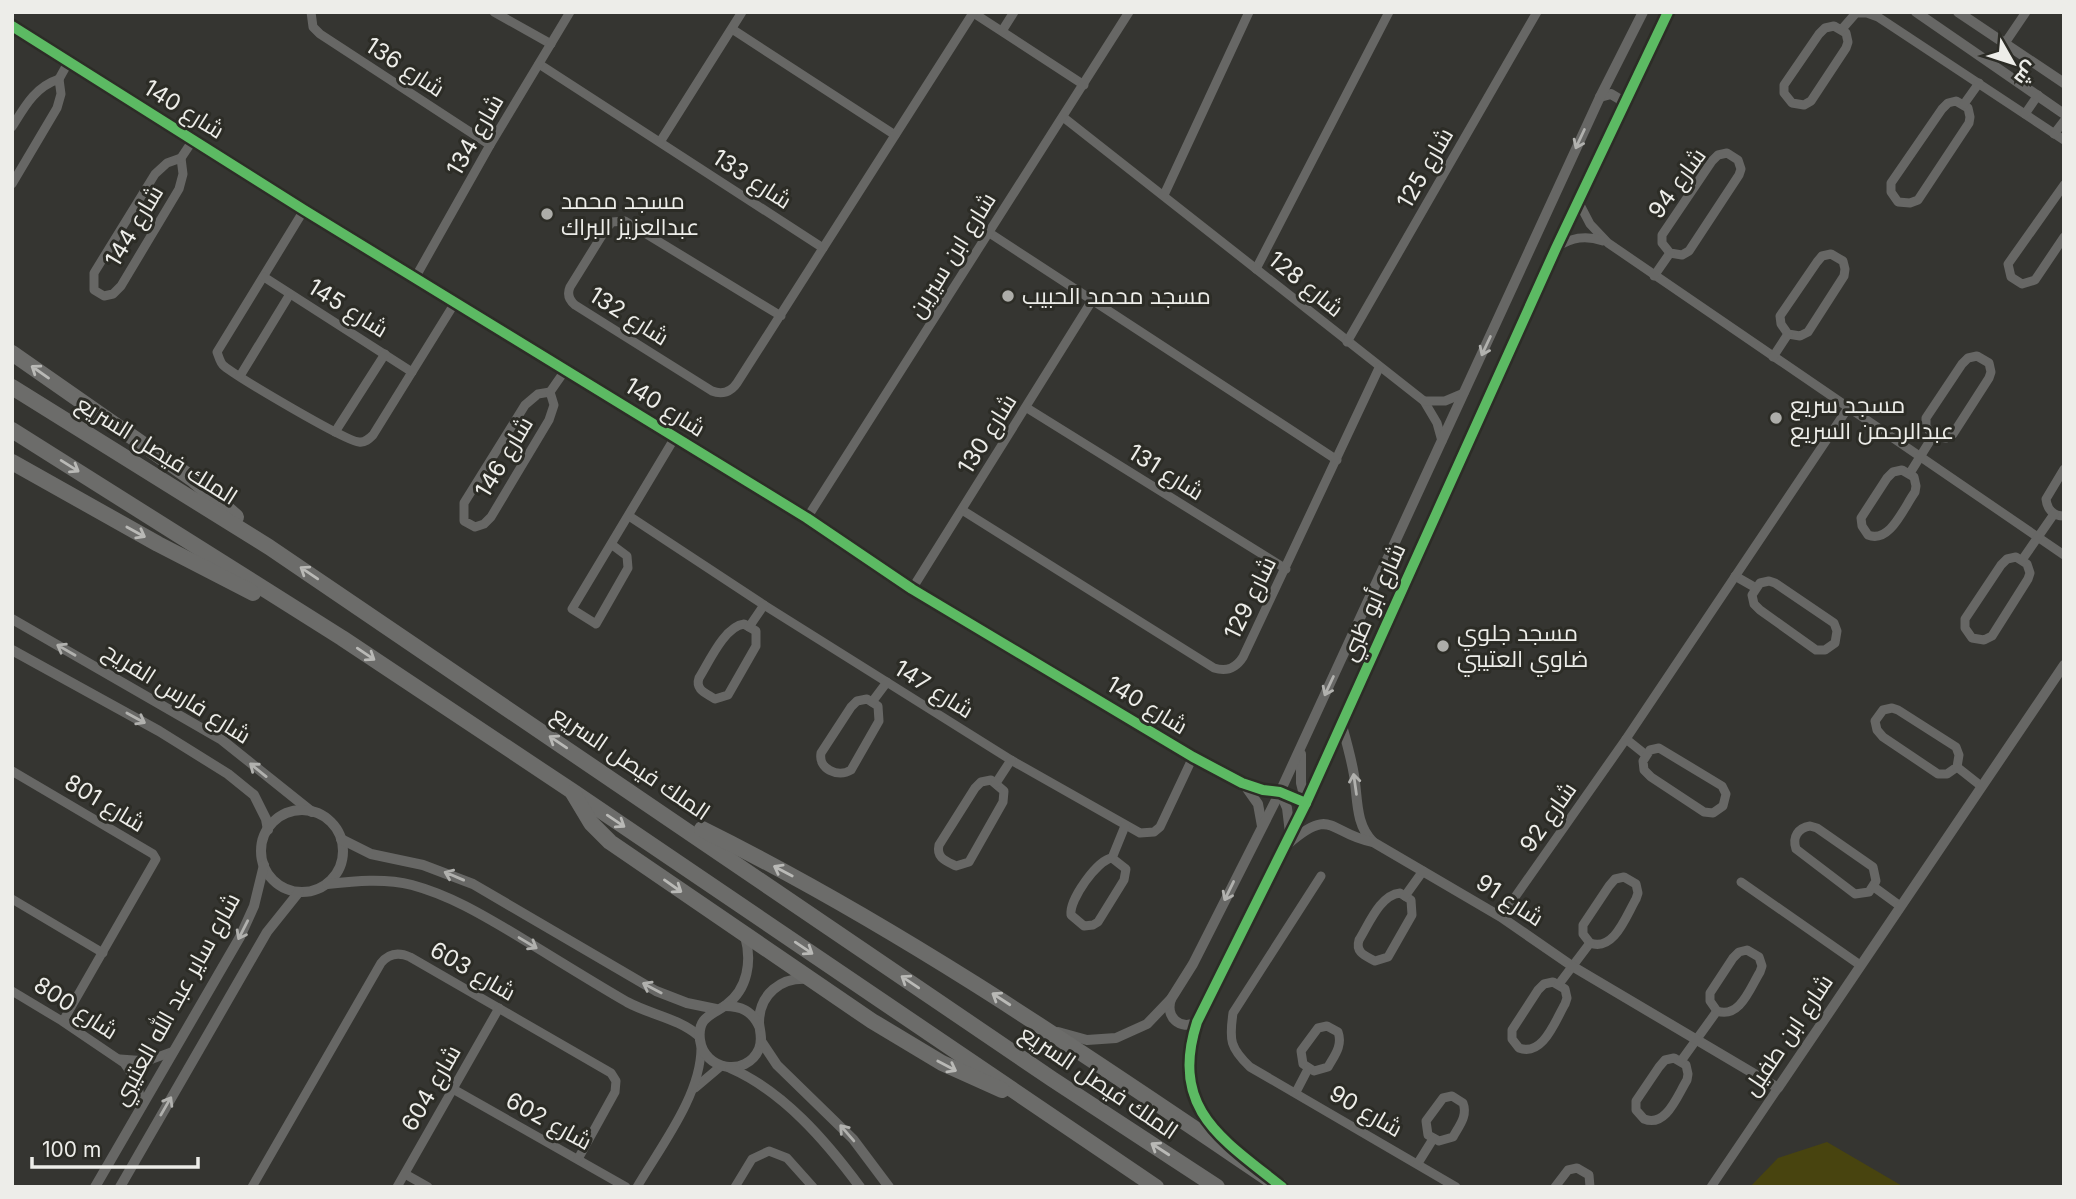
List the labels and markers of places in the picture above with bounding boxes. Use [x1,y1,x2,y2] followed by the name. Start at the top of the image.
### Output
[561,187,699,241] place label: مسجد محمد عبدالعزيز البراك
[539,206,555,222] marker: مسجد محمد عبدالعزيز البراك
[1022,282,1211,310] place label: مسجد محمد الحبيب
[1000,288,1016,304] marker: مسجد محمد الحبيب
[1790,391,1954,447] place label: مسجد سريع عبدالرحمن السريع
[1768,410,1784,426] marker: مسجد سريع عبدالرحمن السريع
[1457,619,1588,677] place label: مسجد جلوي ضاوي العتيبي
[1435,638,1451,654] marker: مسجد جلوي ضاوي العتيبي

